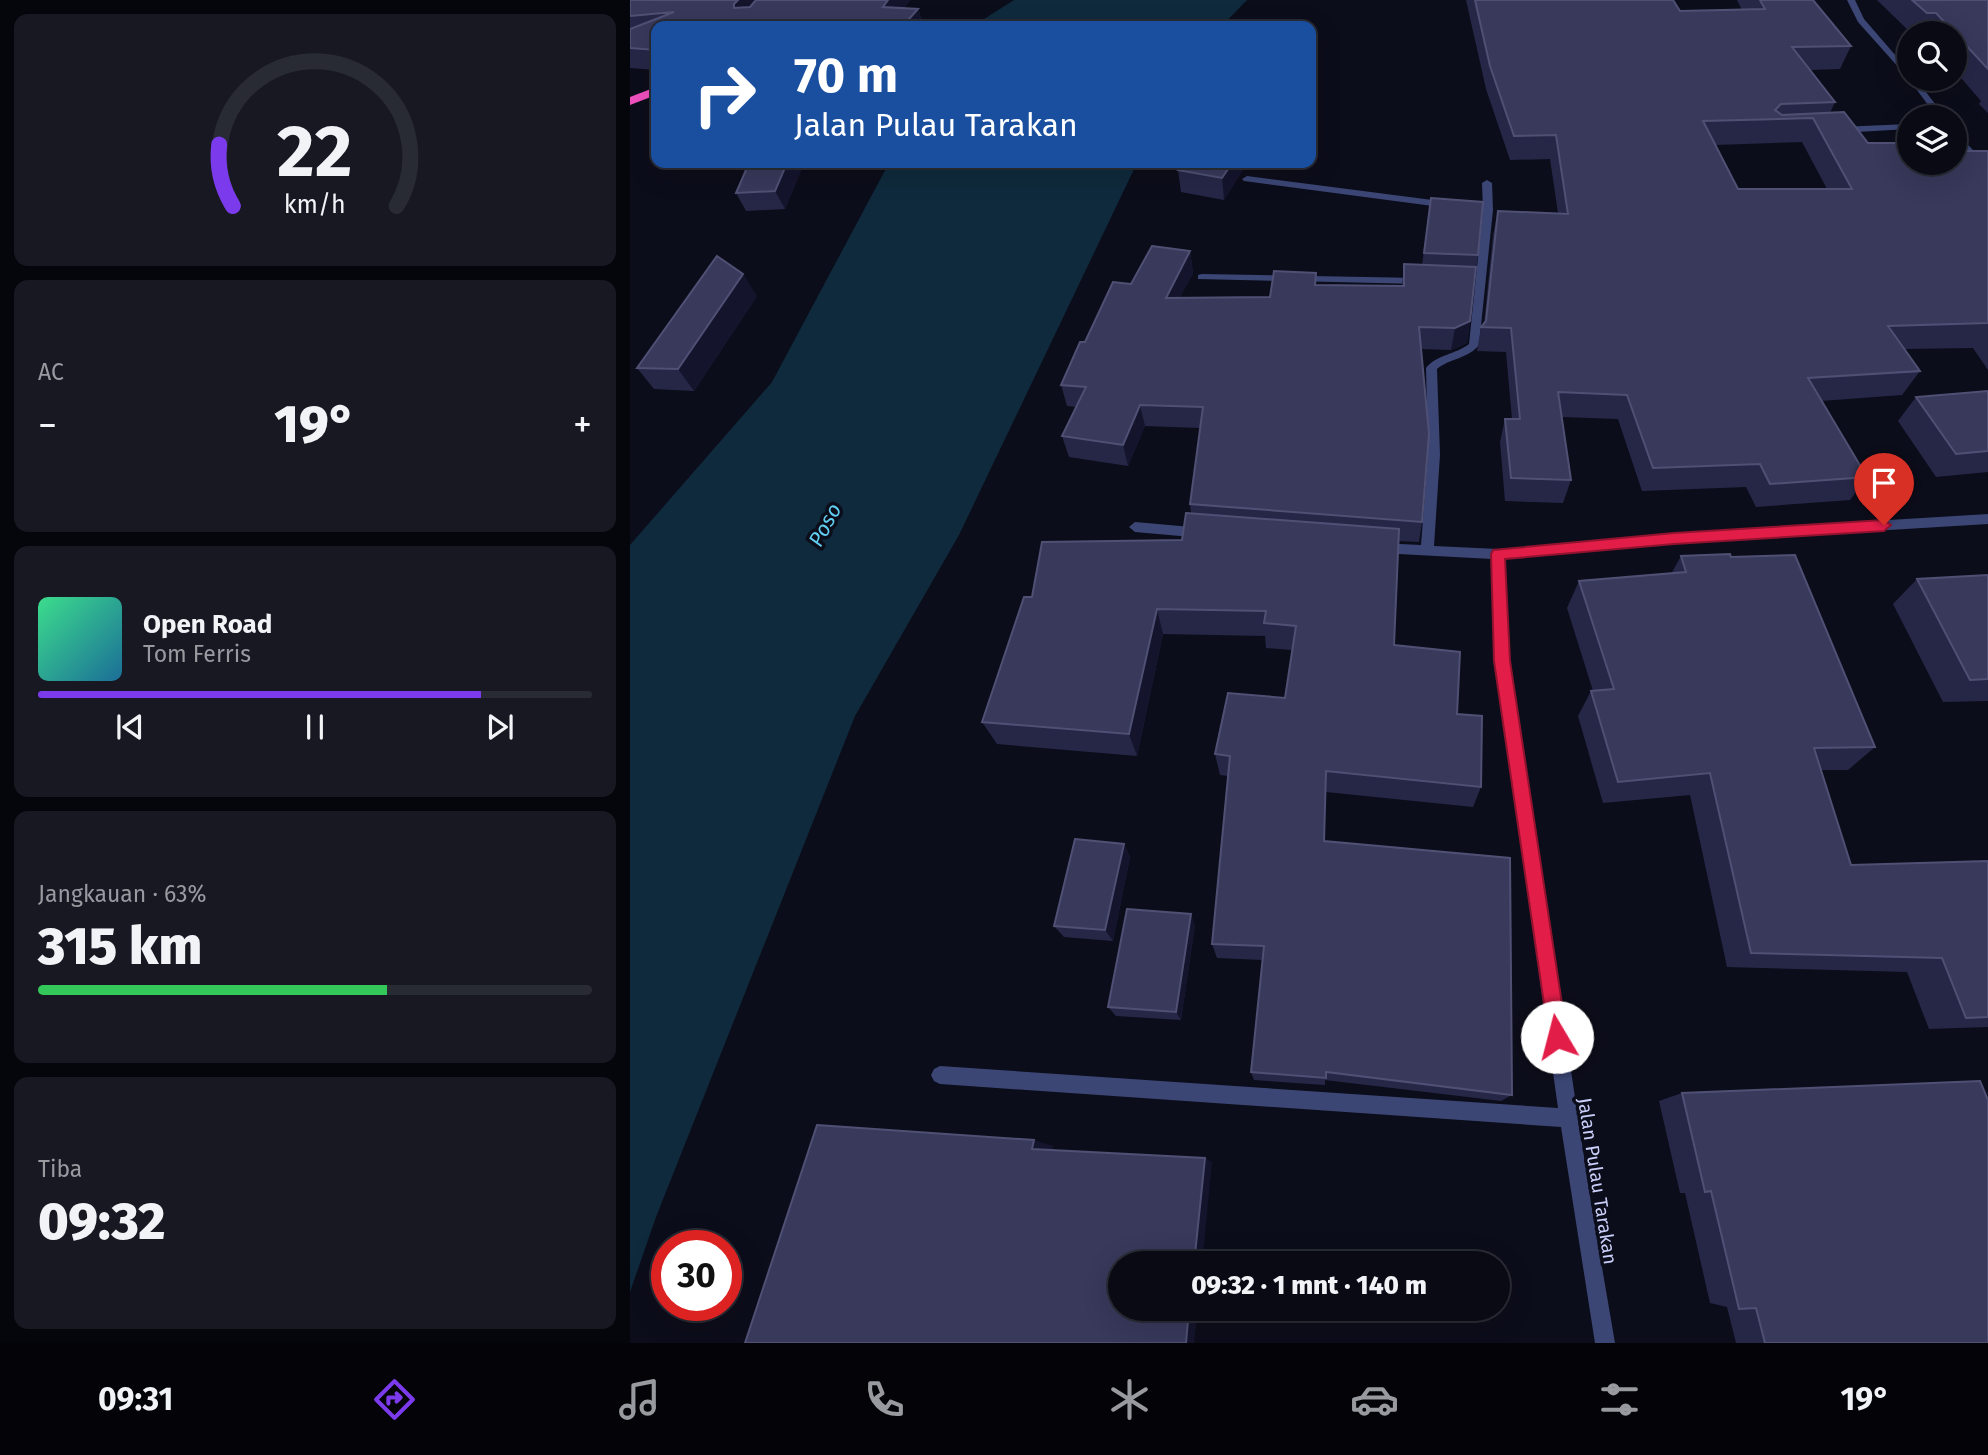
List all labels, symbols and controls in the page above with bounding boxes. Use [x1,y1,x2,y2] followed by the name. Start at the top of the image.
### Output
[1897,21,1967,175] map controls
[1897,21,1967,91] button: search
[794,46,898,105] text: 70 m
[679,49,770,140] icon: right
[1897,105,1967,175] button: layers
[794,106,1078,144] text: Jalan Pulau Tarakan
[277,108,353,195] text: 22
[284,190,346,220] text: km/h
[38,358,64,386] text: AC
[274,393,356,456] text: 19°
[38,402,57,448] text: −
[573,402,592,448] text: +
[1854,453,1914,525] pin
[1865,464,1903,502] icon: arrive
[803,499,847,551] water label: Poso
[143,609,272,640] text: Open Road
[143,640,251,668] text: Tom Ferris
[111,708,149,746] icon: previous
[296,708,334,746] icon: pause
[481,708,519,746] icon: next
[38,880,207,908] text: Jangkauan · 63%
[38,915,202,978] text: 315 km
[1520,1000,1594,1074] position arrow
[1573,1096,1622,1266] street label: Jalan Pulau Tarakan
[38,1155,82,1183] text: Tiba
[38,1190,166,1253] text: 09:32
[651,1230,742,1321] speed limit sign: 30
[1191,1270,1427,1301] text: 09:32 · 1 mnt · 140 m
[370,1375,419,1424] icon: directions
[615,1375,664,1424] icon: music
[860,1375,909,1424] icon: phone
[1105,1375,1154,1424] icon: climate
[1350,1375,1399,1424] icon: car
[1595,1375,1644,1424] icon: filters
[98,1380,173,1418] text: 09:31
[1840,1380,1890,1418] text: 19°

